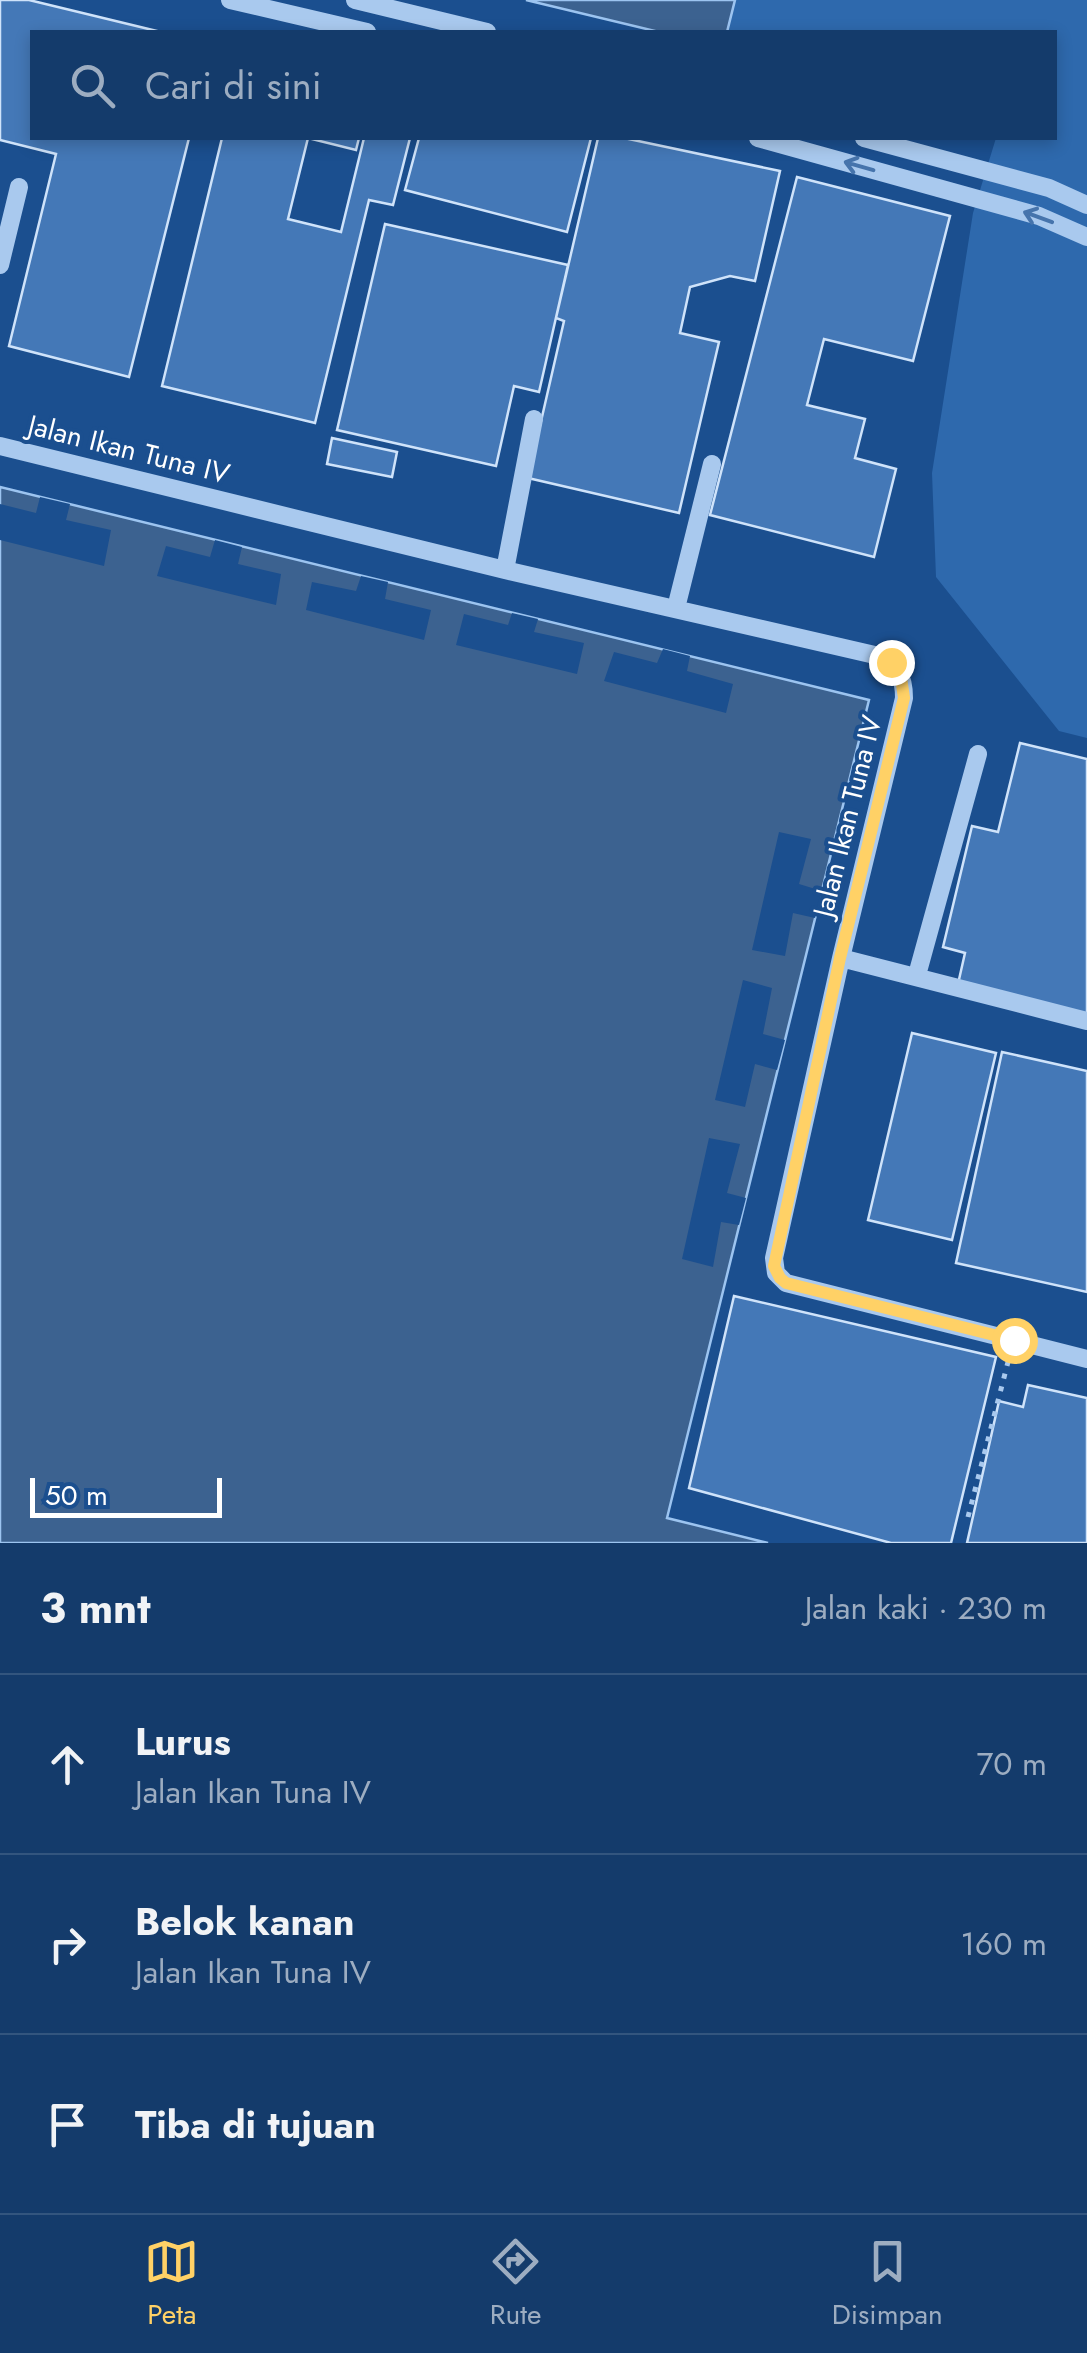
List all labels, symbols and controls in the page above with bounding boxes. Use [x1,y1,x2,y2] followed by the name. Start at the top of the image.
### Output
[30,30,1057,140] search box
[65,58,120,113] icon: search
[145,58,322,113] text: Cari di sini
[844,155,876,174] one-way arrow
[1023,206,1054,224] one-way arrow
[20,404,234,494] street label: Jalan Ikan Tuna IV
[869,640,915,686] route end
[802,711,892,925] street label: Jalan Ikan Tuna IV
[992,1318,1038,1364] route start
[30,1473,222,1518] scale bar
[45,1475,108,1516] text: 50 m
[40,1578,151,1639] text: 3 mnt
[805,1585,1047,1631] text: Jalan kaki · 230 m
[135,1714,231,1769] text: Lurus
[40,1737,95,1792] icon: ahead
[976,1741,1047,1787] text: 70 m
[135,1769,371,1815] text: Jalan Ikan Tuna IV
[135,1894,355,1949] text: Belok kanan
[40,1917,95,1972] icon: right
[960,1921,1047,1967] text: 160 m
[135,1949,371,1995] text: Jalan Ikan Tuna IV
[40,2097,95,2152] icon: arrive
[135,2097,376,2152] text: Tiba di tujuan
[144,2234,199,2335] tab: Peta
[488,2234,543,2335] tab: Rute
[832,2234,943,2335] tab: Disimpan

